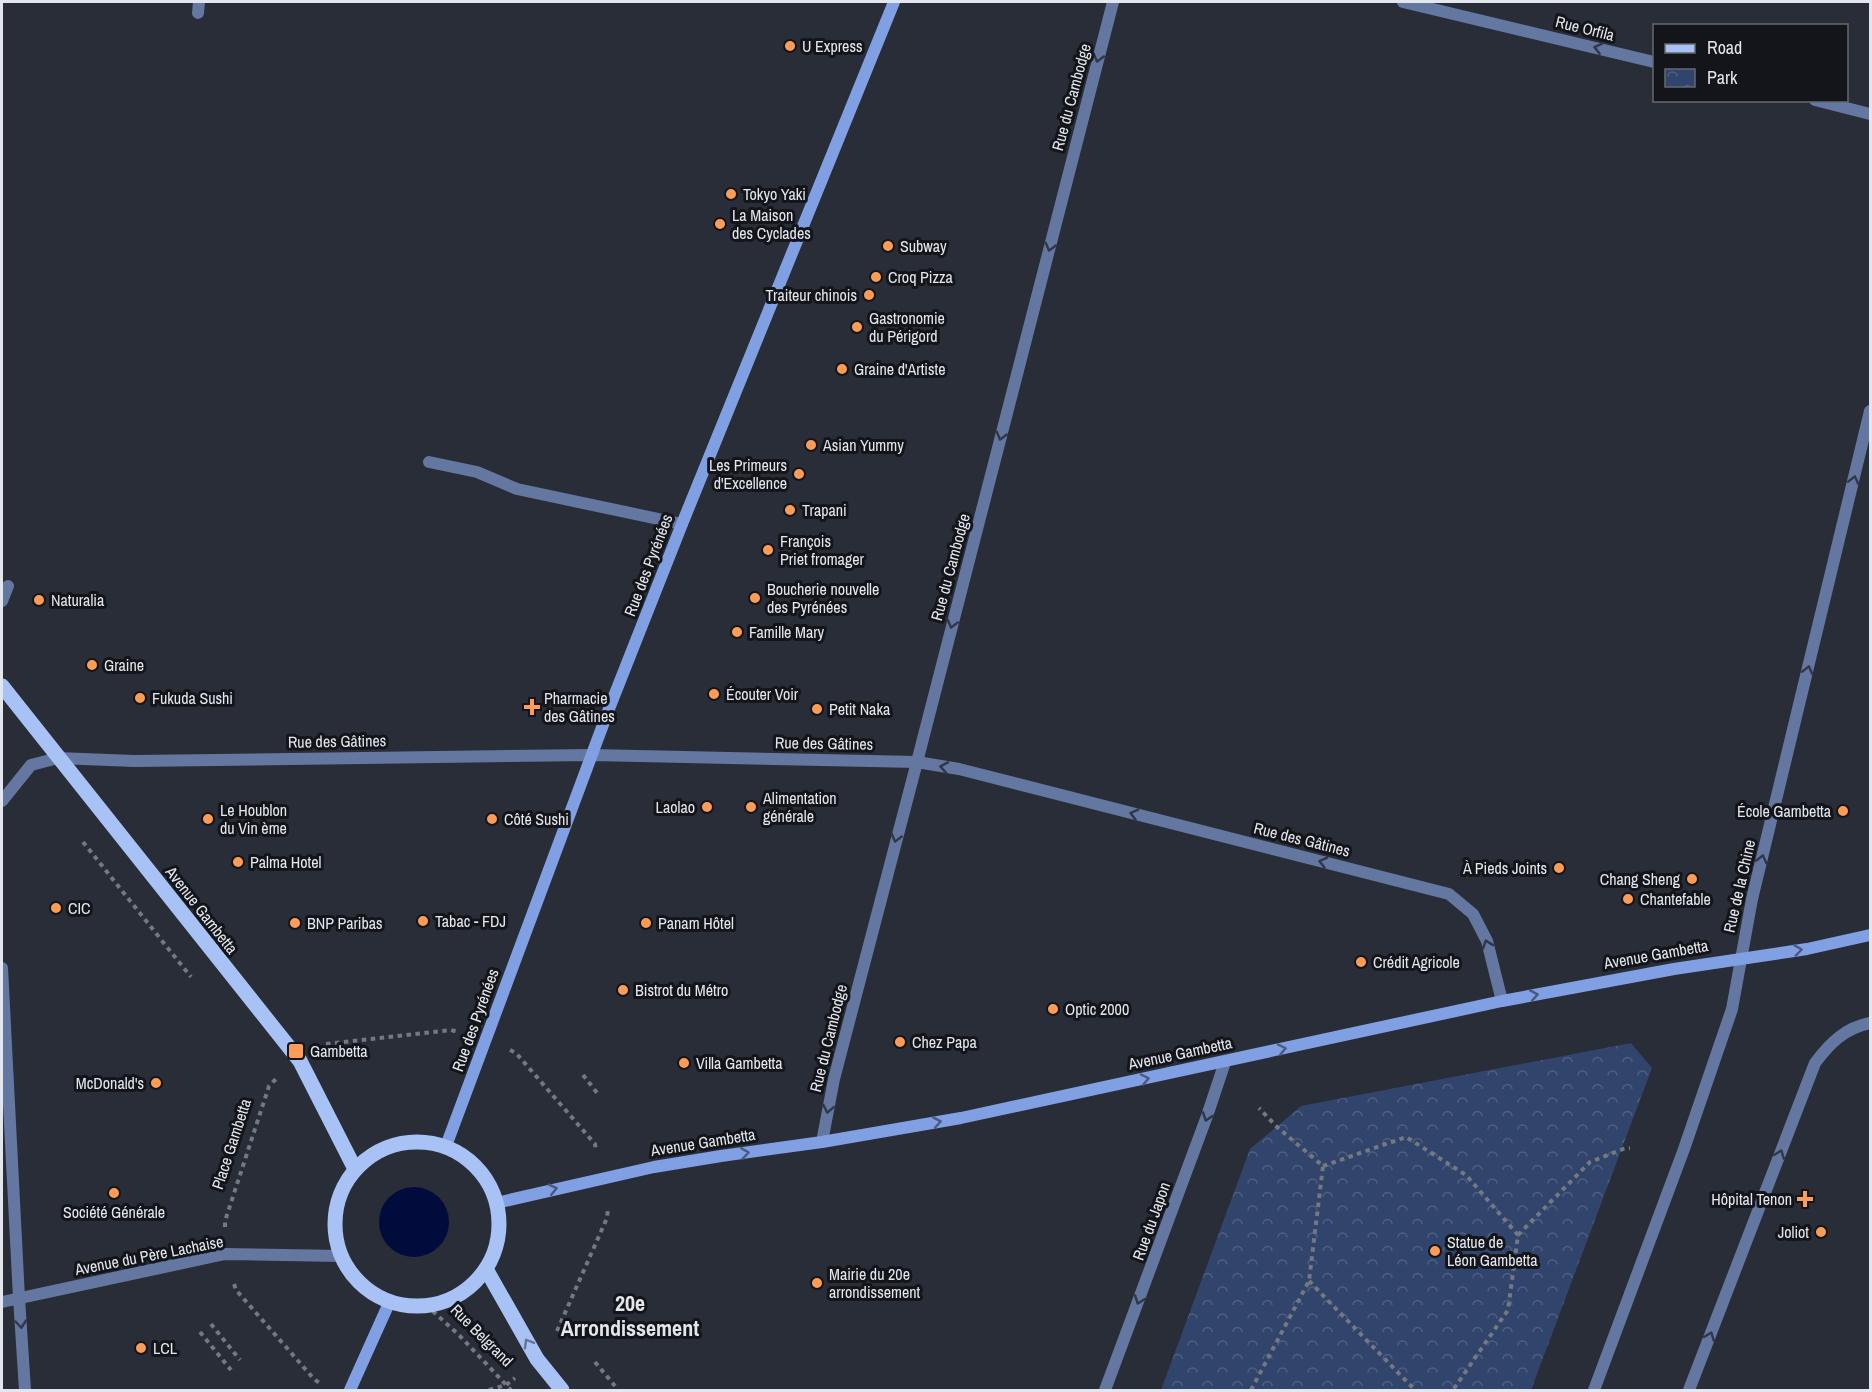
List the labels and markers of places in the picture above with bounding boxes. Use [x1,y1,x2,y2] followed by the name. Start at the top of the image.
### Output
[802,35,863,57] place label: U Express
[783,39,797,53] marker: U Express
[743,183,806,205] place label: Tokyo Yaki
[724,187,738,201] marker: Tokyo Yaki
[732,204,811,244] place label: La Maison des Cyclades
[713,217,727,231] marker: La Maison des Cyclades
[900,235,947,257] place label: Subway
[881,239,895,253] marker: Subway
[888,266,954,288] place label: Croq Pizza
[869,270,883,284] marker: Croq Pizza
[766,284,857,306] place label: Traiteur chinois
[862,288,876,302] marker: Traiteur chinois
[869,307,945,347] place label: Gastronomie du Périgord
[850,320,864,334] marker: Gastronomie du Périgord
[854,358,946,380] place label: Graine d'Artiste
[835,362,849,376] marker: Graine d'Artiste
[822,434,904,456] place label: Asian Yummy
[804,438,818,452] marker: Asian Yummy
[709,454,787,494] place label: Les Primeurs d'Excellence
[792,467,806,481] marker: Les Primeurs d'Excellence
[802,499,847,521] place label: Trapani
[783,503,797,517] marker: Trapani
[780,530,864,570] place label: François Priet fromager
[761,543,775,557] marker: François Priet fromager
[767,578,879,618] place label: Boucherie nouvelle des Pyrénées
[51,589,105,611] place label: Naturalia
[748,591,762,605] marker: Boucherie nouvelle des Pyrénées
[32,593,46,607] marker: Naturalia
[749,621,825,643] place label: Famille Mary
[730,625,744,639] marker: Famille Mary
[104,654,144,676] place label: Graine
[85,658,99,672] marker: Graine
[726,683,799,705] place label: Écouter Voir
[152,687,233,709] place label: Fukuda Sushi
[544,687,615,727] place label: Pharmacie des Gâtines
[707,687,721,701] marker: Écouter Voir
[133,691,147,705] marker: Fukuda Sushi
[829,698,891,720] place label: Petit Naka
[525,700,539,714] marker: Pharmacie des Gâtines
[810,702,824,716] marker: Petit Naka
[762,787,837,827] place label: Alimentation générale
[656,796,695,818] place label: Laolao
[220,799,287,839] place label: Le Houblon du Vin ème
[700,800,714,814] marker: Laolao
[744,800,758,814] marker: Alimentation générale
[1737,800,1832,822] place label: École Gambetta
[1836,804,1850,818] marker: École Gambetta
[504,808,569,830] place label: Côté Sushi
[201,812,215,826] marker: Le Houblon du Vin ème
[485,812,499,826] marker: Côté Sushi
[250,851,322,873] place label: Palma Hotel
[231,855,245,869] marker: Palma Hotel
[1462,857,1547,879] place label: À Pieds Joints
[1552,861,1566,875] marker: À Pieds Joints
[1600,868,1681,890] place label: Chang Sheng
[1685,872,1699,886] marker: Chang Sheng
[1640,888,1711,910] place label: Chantefable
[1621,892,1635,906] marker: Chantefable
[68,897,91,919] place label: CIC
[49,901,63,915] marker: CIC
[435,910,506,932] place label: Tabac - FDJ
[307,912,383,934] place label: BNP Paribas
[658,912,734,934] place label: Panam Hôtel
[416,914,430,928] marker: Tabac - FDJ
[288,916,302,930] marker: BNP Paribas
[639,916,653,930] marker: Panam Hôtel
[1373,951,1460,973] place label: Crédit Agricole
[1354,955,1368,969] marker: Crédit Agricole
[635,979,728,1001] place label: Bistrot du Métro
[616,983,630,997] marker: Bistrot du Métro
[1065,998,1129,1020] place label: Optic 2000
[1046,1002,1060,1016] marker: Optic 2000
[912,1031,978,1053] place label: Chez Papa
[893,1035,907,1049] marker: Chez Papa
[310,1040,368,1062] place label: Gambetta
[287,1042,305,1060] marker: Gambetta
[696,1052,783,1074] place label: Villa Gambetta
[677,1056,691,1070] marker: Villa Gambetta
[76,1072,144,1094] place label: McDonald's
[149,1076,163,1090] marker: McDonald's
[107,1186,121,1200] marker: Société Générale
[1711,1188,1792,1210] place label: Hôpital Tenon
[1796,1190,1814,1208] marker: Hôpital Tenon
[63,1201,165,1223] place label: Société Générale
[1778,1221,1809,1243] place label: Joliot
[1814,1225,1828,1239] marker: Joliot
[1447,1231,1538,1271] place label: Statue de Léon Gambetta
[1428,1244,1442,1258] marker: Statue de Léon Gambetta
[829,1263,921,1303] place label: Mairie du 20e arrondissement
[810,1276,824,1290] marker: Mairie du 20e arrondissement
[153,1337,178,1359] place label: LCL
[134,1341,148,1355] marker: LCL

